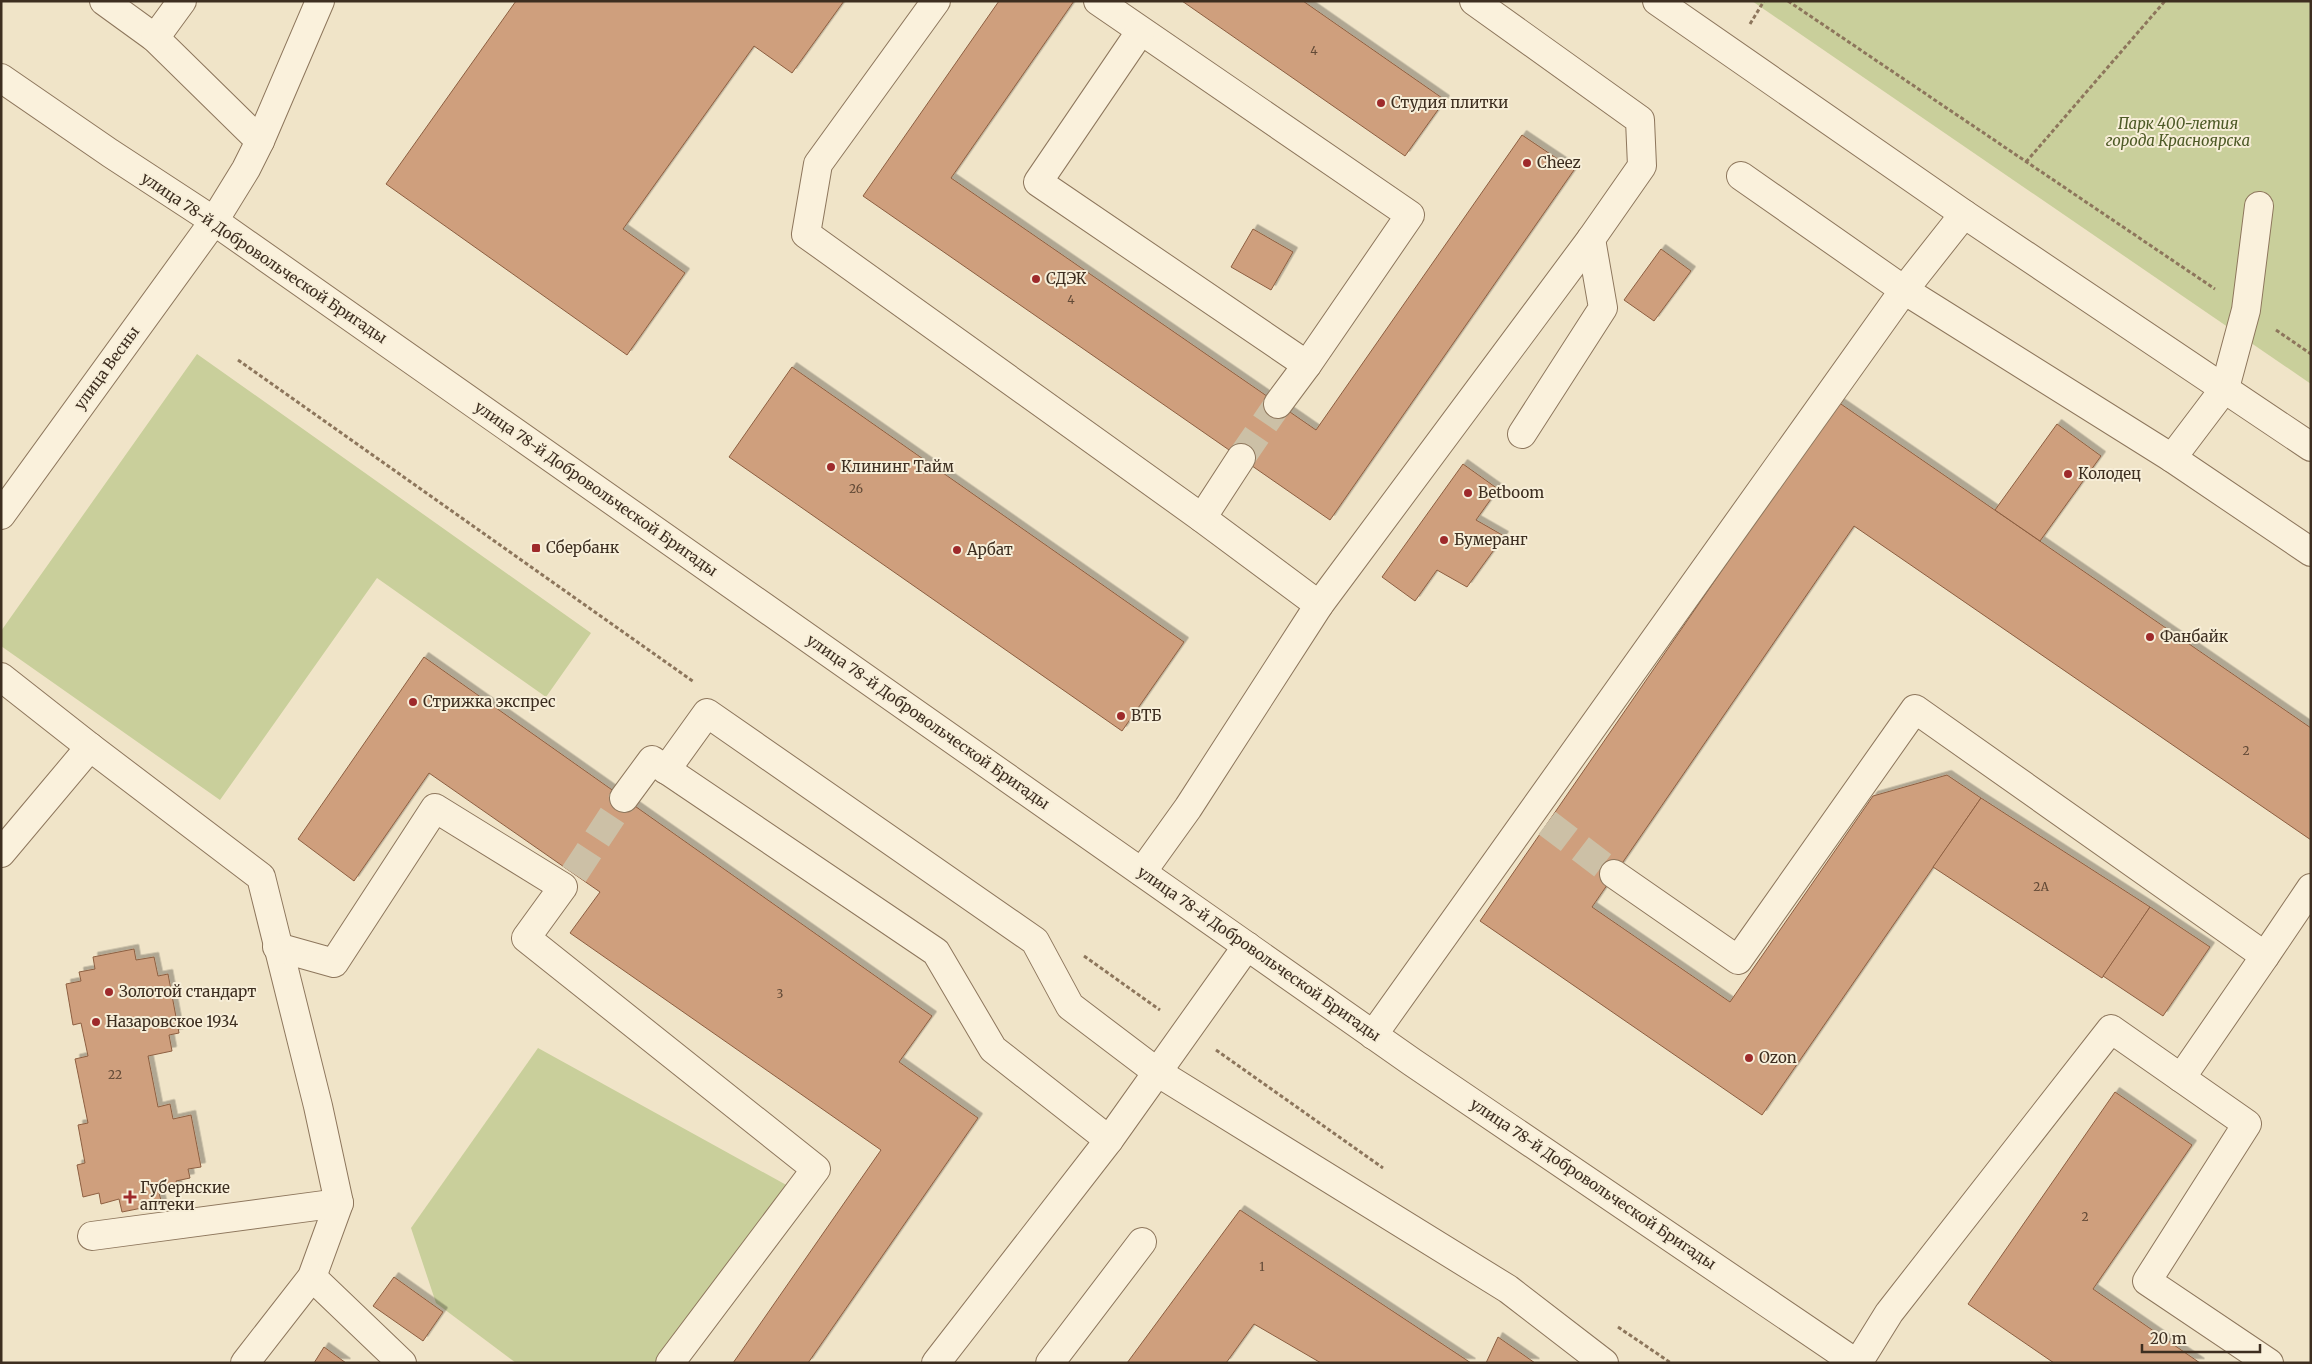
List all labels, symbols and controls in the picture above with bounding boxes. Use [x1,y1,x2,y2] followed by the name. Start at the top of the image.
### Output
[1310,43,1318,58] house number: 4
[1391,93,1508,112] place label: Студия плитки
[1375,97,1387,109] marker: Студия плитки
[2106,114,2250,150] park label: Парк 400-летия города Красноярска
[1537,153,1581,172] place label: Cheez
[1521,157,1533,169] marker: Cheez
[138,168,391,347] street label: улица 78-й Добровольческой Бригады
[1046,269,1087,288] place label: СДЭК
[1030,273,1042,285] marker: СДЭК
[1067,292,1075,307] house number: 4
[70,322,143,413] street label: улица Весны
[471,397,722,580] street label: улица 78-й Добровольческой Бригады
[841,457,954,476] place label: Клининг Тайм
[825,461,837,473] marker: Клининг Тайм
[2078,464,2141,483] place label: Колодец
[2062,468,2074,480] marker: Колодец
[849,481,863,496] house number: 26
[1478,483,1544,502] place label: Betboom
[1462,487,1474,499] marker: Betboom
[1454,530,1528,549] place label: Бумеранг
[1438,534,1450,546] marker: Бумеранг
[546,538,620,557] place label: Сбербанк
[966,540,1013,559] place label: Арбат
[530,542,542,554] marker: Сбербанк
[951,544,963,556] marker: Арбат
[2160,627,2229,646] place label: Фанбайк
[803,630,1054,813] street label: улица 78-й Добровольческой Бригады
[2144,631,2156,643] marker: Фанбайк
[423,692,556,711] place label: Стрижка экспрес
[407,696,419,708] marker: Стрижка экспрес
[1131,706,1162,725] place label: ВТБ
[1115,710,1127,722] marker: ВТБ
[2242,743,2250,758] house number: 2
[1134,862,1385,1045] street label: улица 78-й Добровольческой Бригады
[2033,879,2049,894] house number: 2А
[119,982,256,1001] place label: Золотой стандарт
[103,986,115,998] marker: Золотой стандарт
[777,986,784,1001] house number: 3
[106,1012,238,1031] place label: Назаровское 1934
[90,1016,102,1028] marker: Назаровское 1934
[1759,1048,1797,1067] place label: Ozon
[1743,1052,1755,1064] marker: Ozon
[108,1067,122,1082] house number: 22
[1467,1094,1720,1273] street label: улица 78-й Добровольческой Бригады
[140,1178,230,1214] place label: Губернские аптеки
[124,1191,136,1203] marker: Губернские аптеки
[2081,1209,2089,1224] house number: 2
[1259,1259,1265,1274] house number: 1
[2142,1322,2260,1354] scale bar
[2150,1329,2187,1348] text: 20 m

